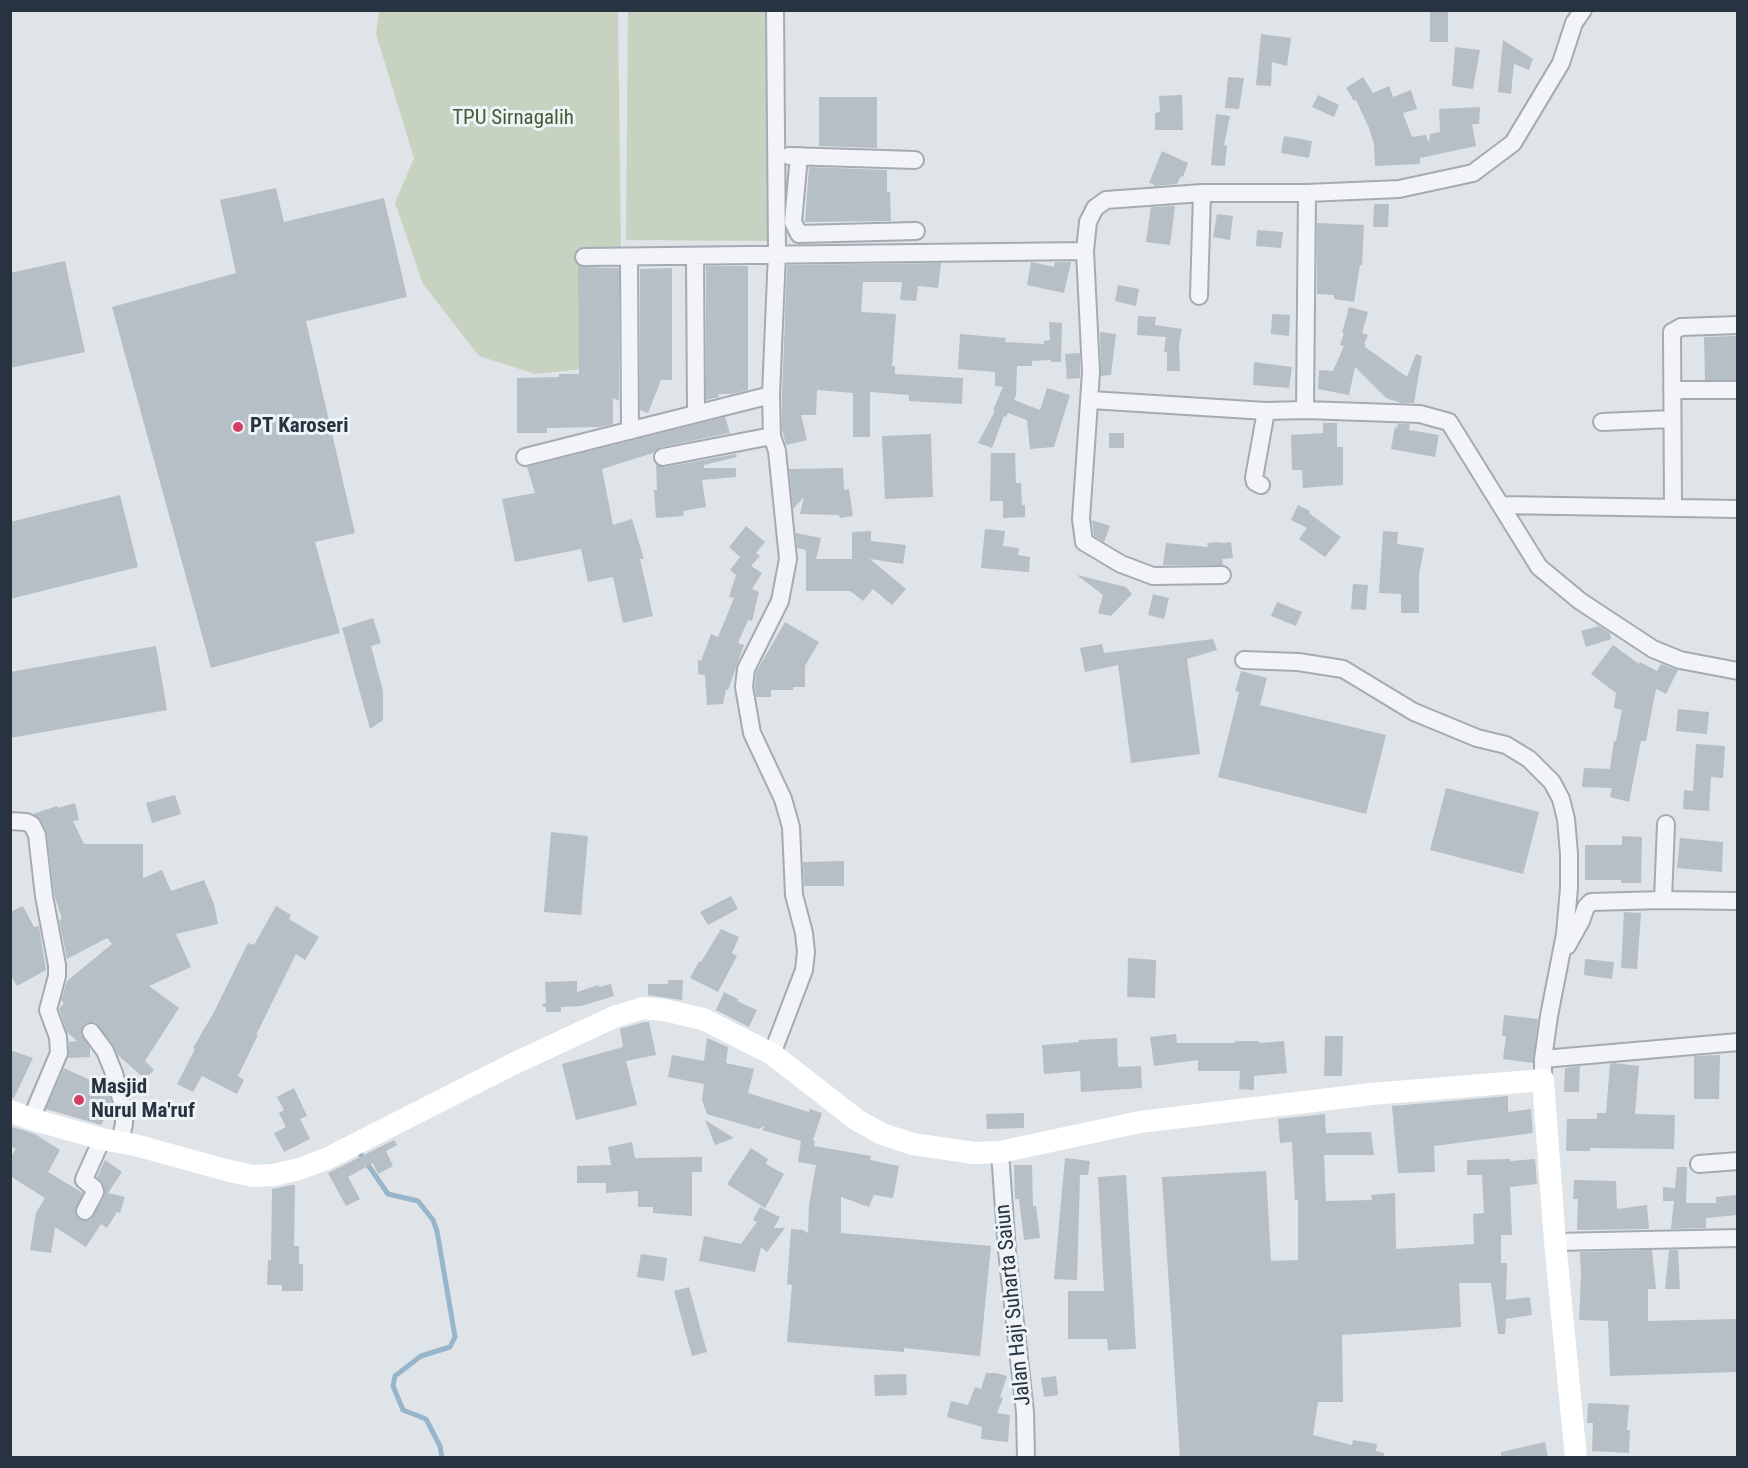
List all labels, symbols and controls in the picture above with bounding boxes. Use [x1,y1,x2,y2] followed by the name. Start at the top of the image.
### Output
[452,106,574,132] park label: TPU Sirnagalih
[250,414,349,440] place label: PT Karoseri
[231,420,245,434] marker: PT Karoseri
[91,1075,195,1125] place label: Masjid Nurul Ma'ruf
[72,1093,86,1107] marker: Masjid Nurul Ma'ruf
[991,1203,1037,1407] street label: Jalan Haji Suharta Saiun

